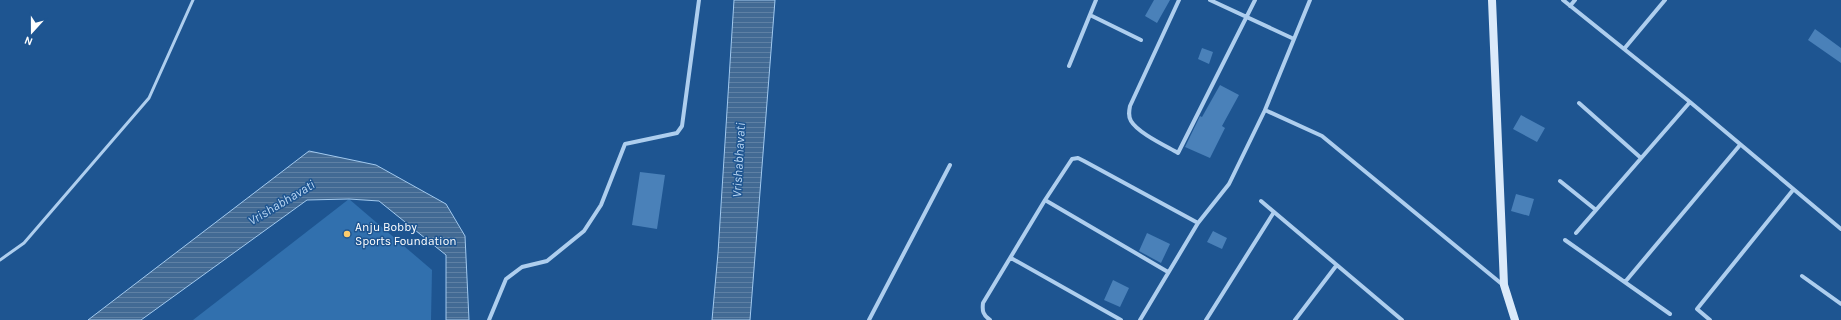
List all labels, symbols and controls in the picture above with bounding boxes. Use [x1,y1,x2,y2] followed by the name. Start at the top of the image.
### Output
[12,12,52,52] north arrow
[23,33,35,48] text: N
[729,122,748,198] water label: Vrishabhavati
[245,176,318,228] water label: Vrishabhavati
[355,220,456,248] place label: Anju Bobby Sports Foundation
[342,229,352,239] marker: Anju Bobby Sports Foundation

